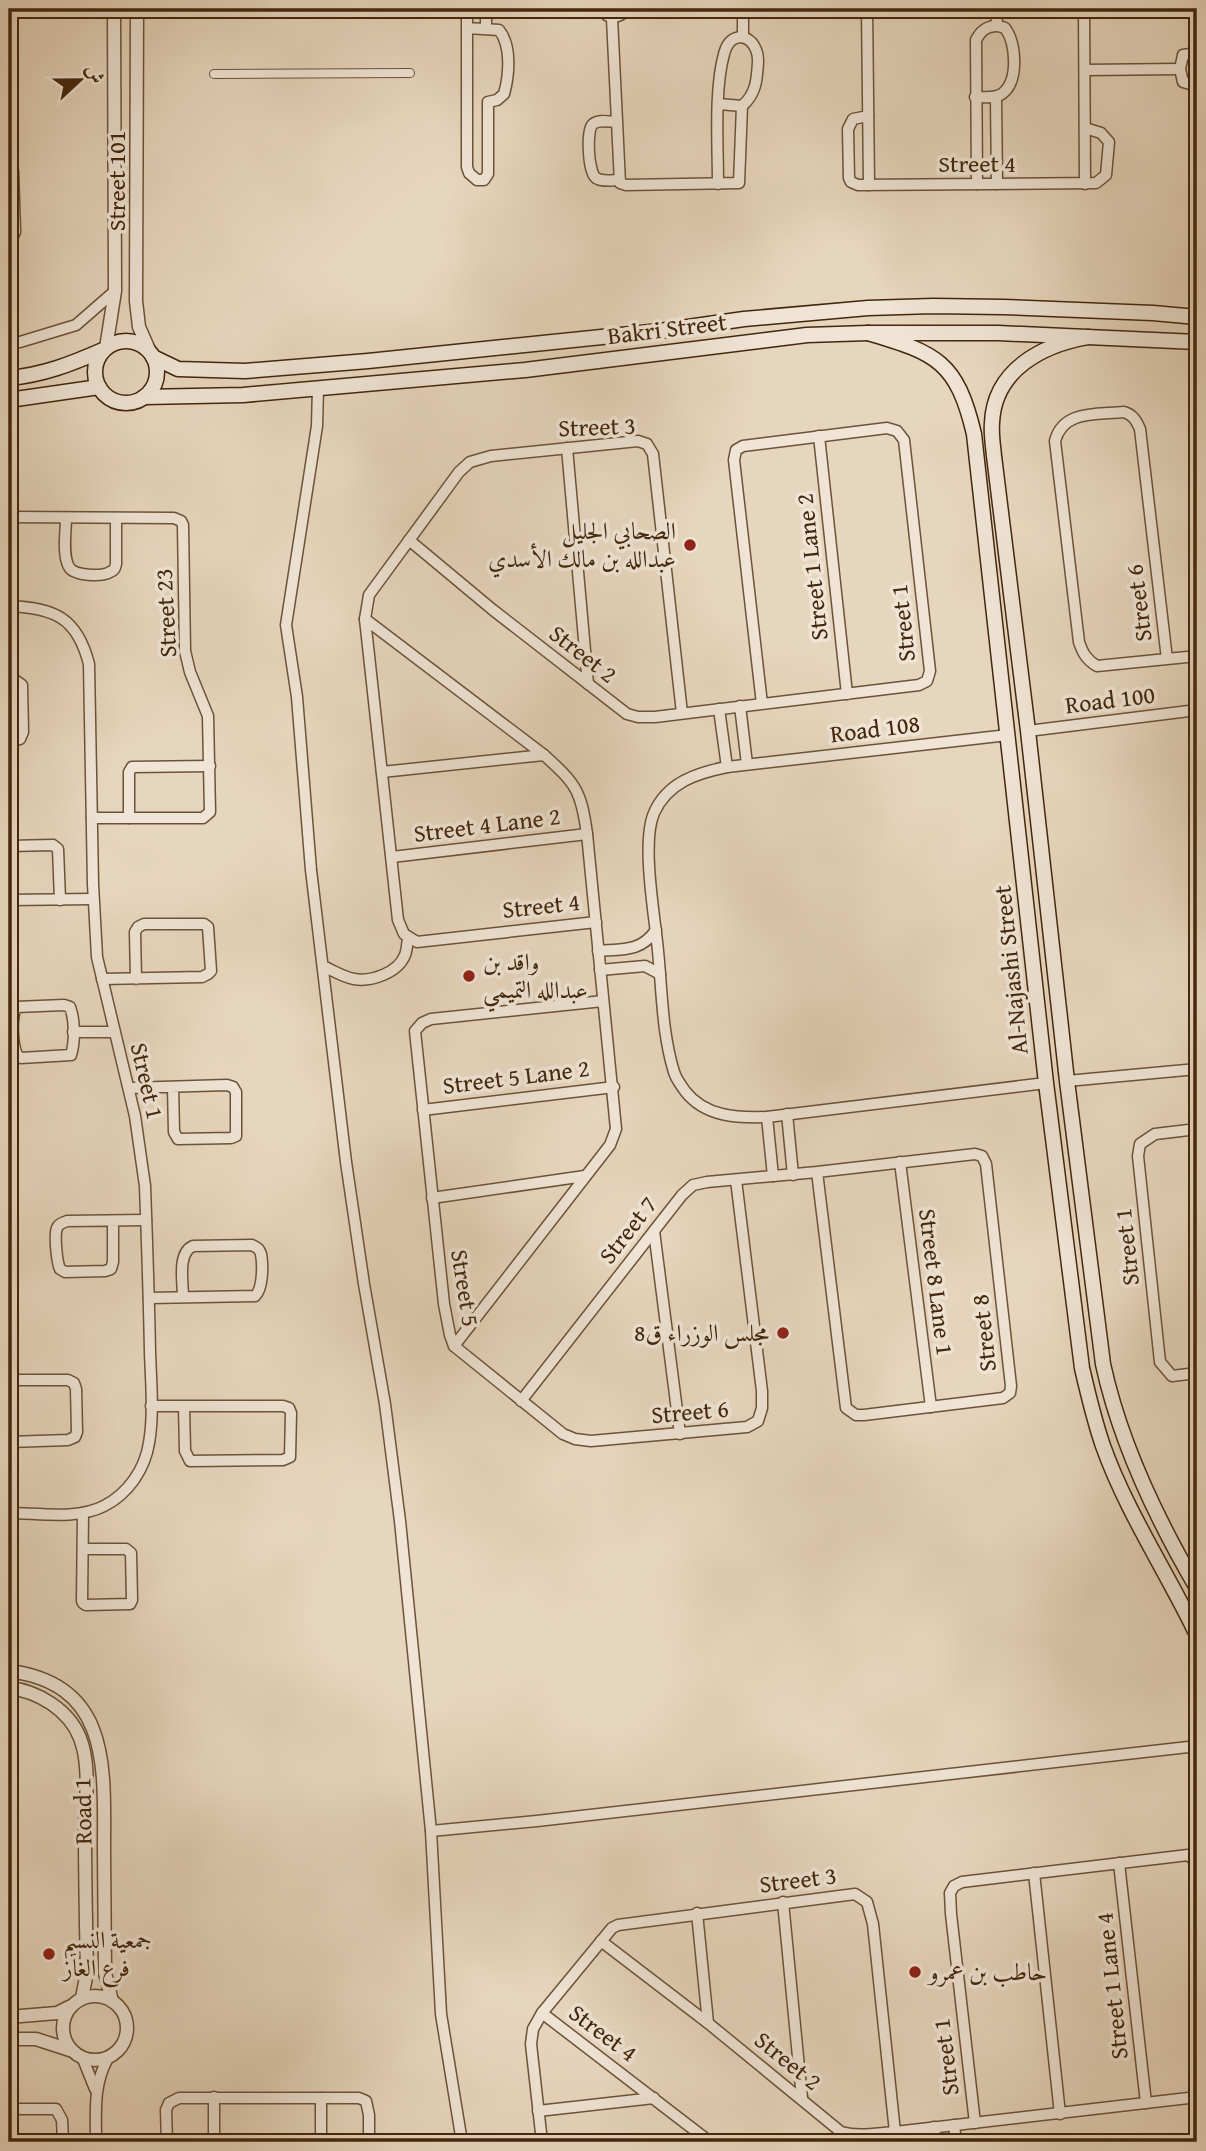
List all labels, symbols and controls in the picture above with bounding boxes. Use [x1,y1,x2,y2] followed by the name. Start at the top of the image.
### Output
[46,46,116,116] north arrow
[79,60,112,88] text: ش
[99,131,134,231] street label: Street 101
[938,146,1016,181] street label: Street 4
[605,304,729,353] street label: Bakri Street
[558,408,636,445] street label: Street 3
[786,492,837,642] street label: Street 1 Lane 2
[488,513,676,578] place label: الصحابي الجليل عبدالله بن مالك الأسدي
[682,537,698,553] marker: الصحابي الجليل عبدالله بن مالك الأسدي
[1116,562,1161,644] street label: Street 6
[146,568,185,658] street label: Street 23
[881,583,924,663] street label: Street 1
[542,616,625,691] street label: Street 2
[1063,677,1157,722] street label: Road 100
[828,706,922,751] street label: Road 108
[412,798,562,851] street label: Street 4 Lane 2
[984,883,1037,1056] street label: Al-Najashi Street
[501,884,581,927] street label: Street 4
[483,944,588,1013] place label: واقد بن عبدالله التميمي
[461,968,477,984] marker: واقد بن عبدالله التميمي
[122,1039,173,1123] street label: Street 1
[441,1050,591,1103] street label: Street 5 Lane 2
[590,1188,665,1271] street label: Street 7
[910,1207,963,1357] street label: Street 8 Lane 1
[1105,1207,1148,1287] street label: Street 1
[442,1247,489,1329] street label: Street 5
[962,1293,1005,1373] street label: Street 8
[634,1315,769,1350] place label: مجلس الوزراء ق8
[775,1325,791,1341] marker: مجلس الوزراء ق8
[650,1391,730,1432] street label: Street 6
[64,1777,101,1845] street label: Road 1
[757,1857,839,1902] street label: Street 3
[1086,1911,1137,2061] street label: Street 1 Lane 4
[61,1922,152,1988] place label: جمعية النسيم فرع الغاز
[41,1946,57,1962] marker: جمعية النسيم فرع الغاز
[926,1954,1047,1989] place label: حاطب بن عمرو
[907,1964,923,1980] marker: حاطب بن عمرو
[562,1995,645,2070] street label: Street 4
[923,2016,968,2098] street label: Street 1
[747,2023,829,2099] street label: Street 2

